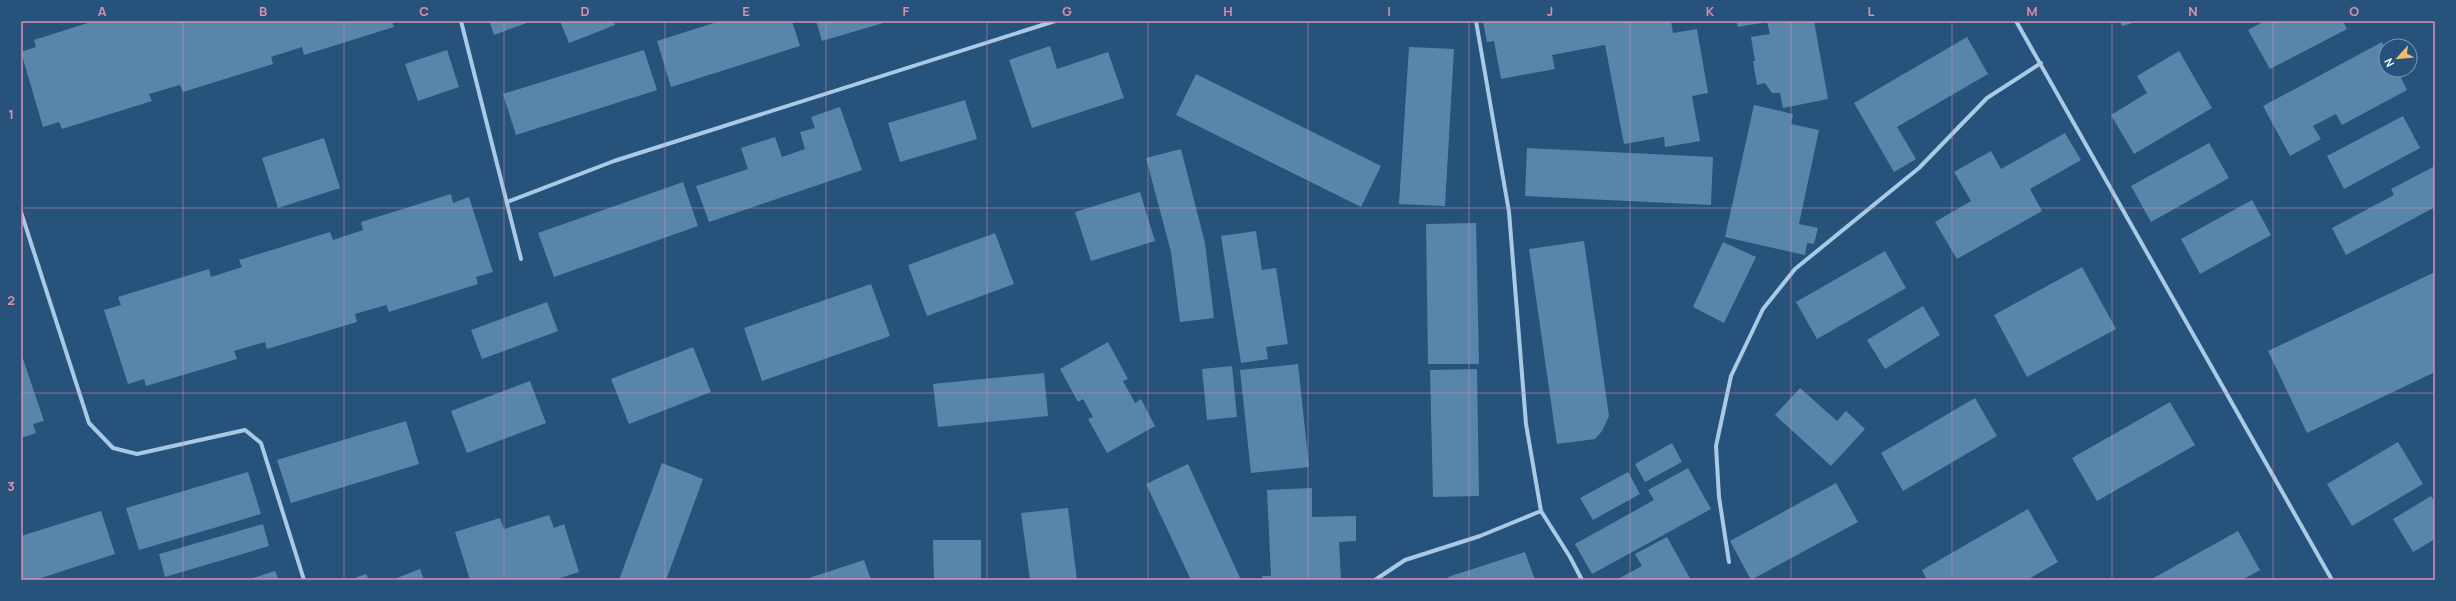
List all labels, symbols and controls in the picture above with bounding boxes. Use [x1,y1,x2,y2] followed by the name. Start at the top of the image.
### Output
[98,2,107,20] text: A
[259,2,267,20] text: B
[419,2,429,20] text: C
[580,2,590,20] text: D
[742,2,750,20] text: E
[903,2,910,20] text: F
[1062,2,1072,20] text: G
[1223,2,1233,20] text: H
[1387,2,1391,20] text: I
[1547,2,1553,20] text: J
[1706,2,1715,20] text: K
[1868,2,1875,20] text: L
[2026,2,2038,20] text: M
[2188,2,2198,20] text: N
[2349,2,2359,20] text: O
[2378,38,2418,78] north arrow
[2380,56,2397,70] text: N
[8,105,14,123] text: 1
[7,291,15,309] text: 2
[7,477,15,495] text: 3

